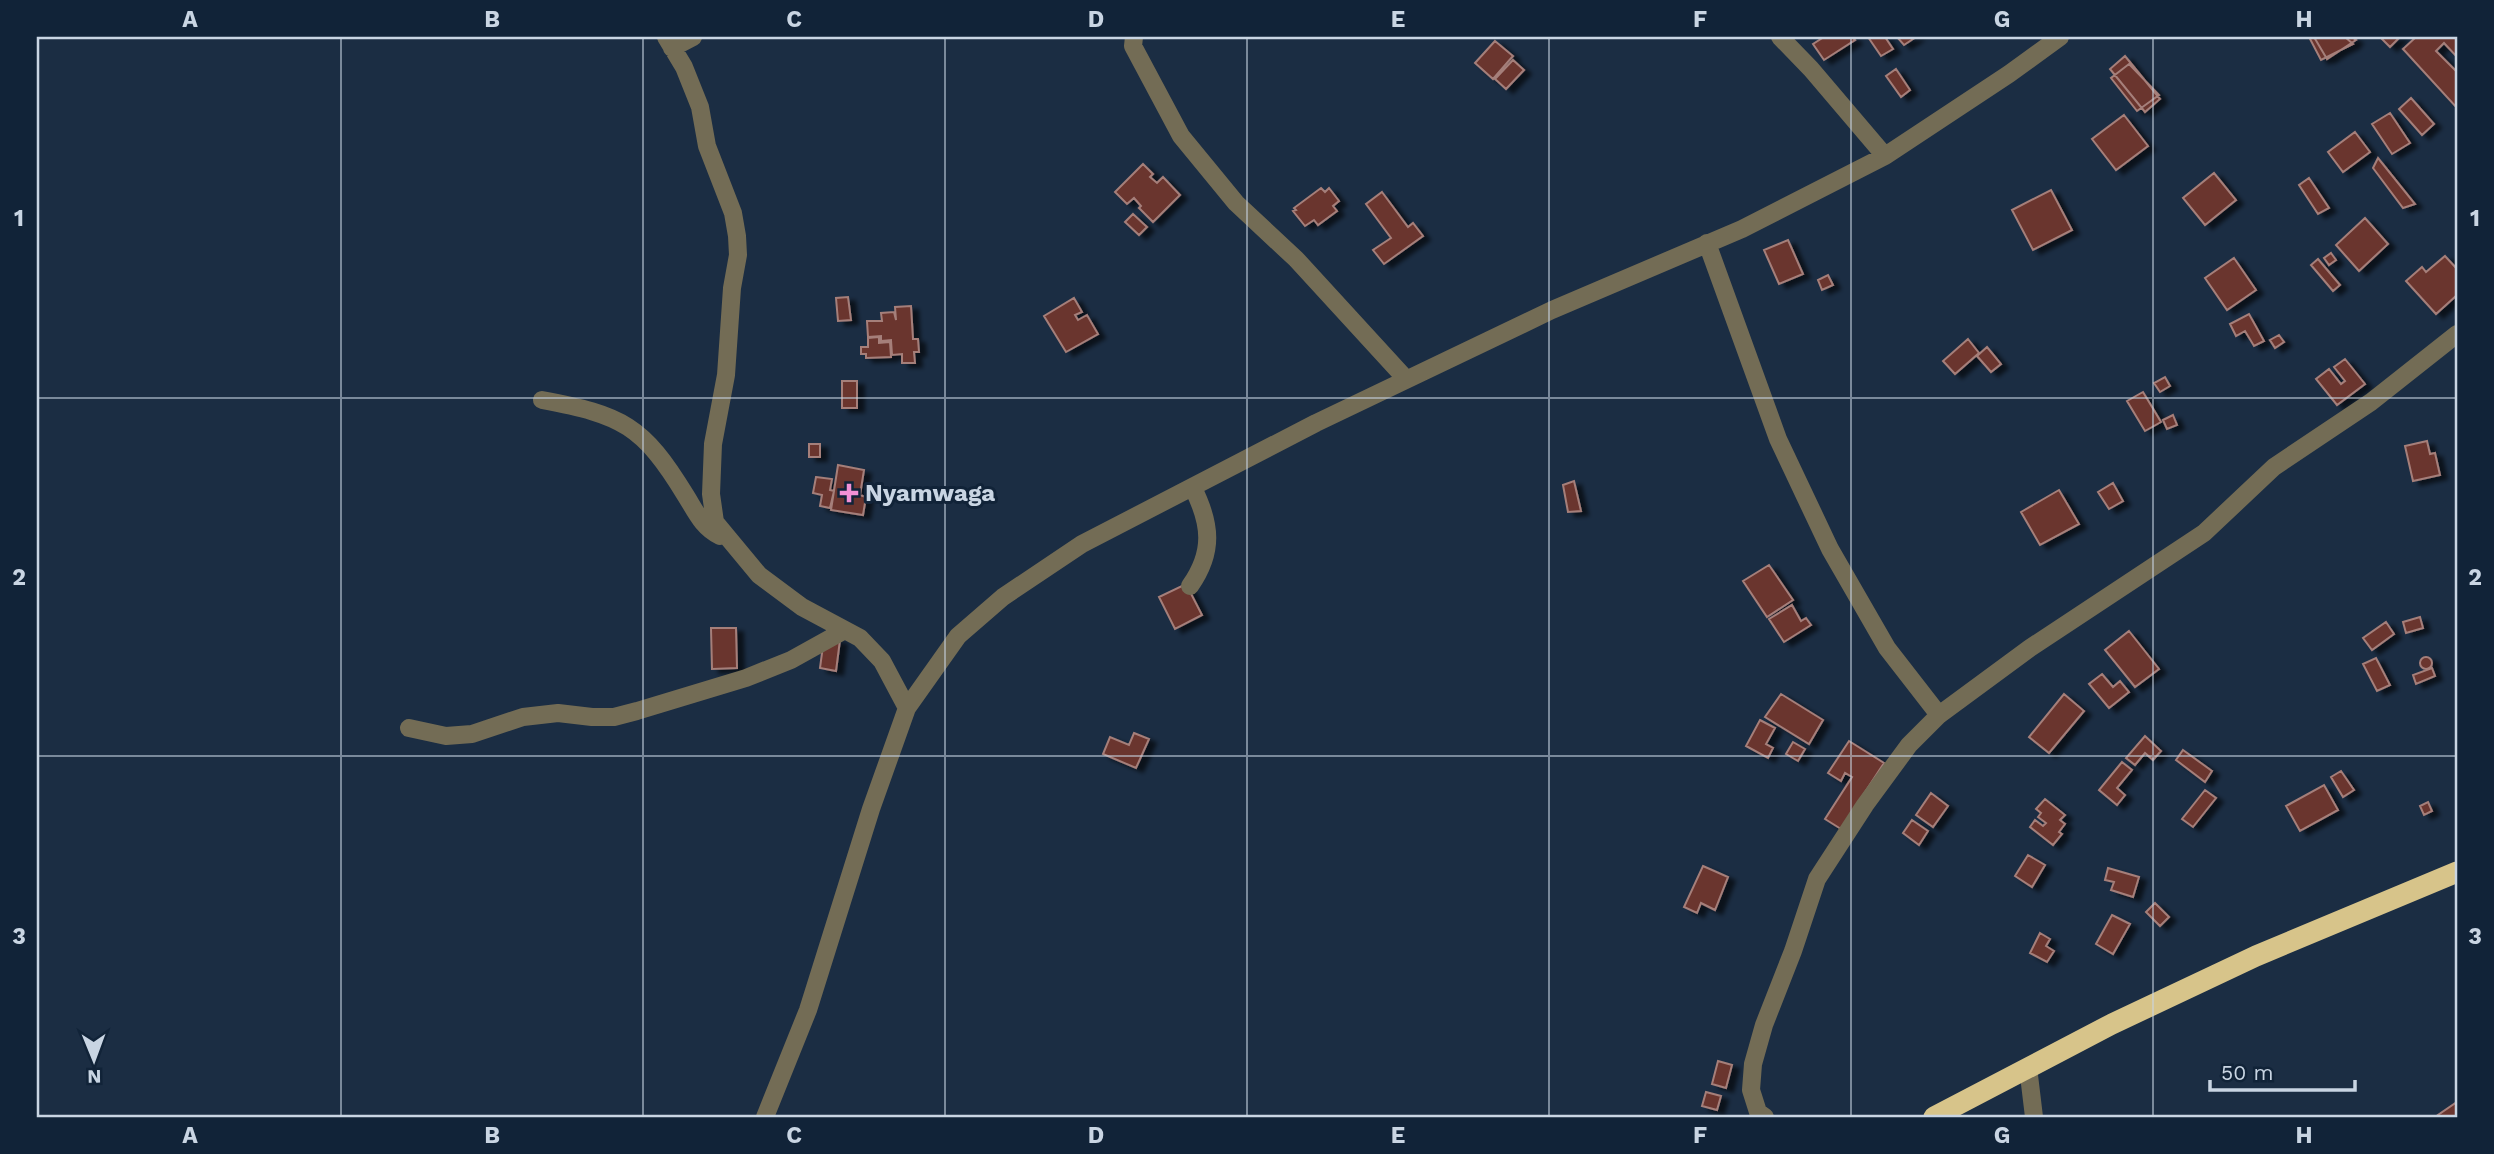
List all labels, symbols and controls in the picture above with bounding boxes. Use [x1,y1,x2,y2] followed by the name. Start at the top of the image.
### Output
[182,6,198,33] text: A
[484,6,500,33] text: B
[786,6,802,33] text: C
[1088,6,1104,33] text: D
[1391,6,1405,33] text: E
[1693,6,1707,33] text: F
[1994,6,2010,33] text: G
[2295,6,2313,33] text: H
[14,205,24,232] text: 1
[2470,205,2480,232] text: 1
[865,479,995,507] place label: Nyamwaga
[839,483,859,503] marker: Nyamwaga
[12,564,26,591] text: 2
[2468,564,2482,591] text: 2
[12,923,26,950] text: 3
[2468,923,2482,950] text: 3
[60,1024,130,1094] north arrow
[2210,1049,2356,1093] scale bar
[2221,1060,2273,1085] text: 50 m
[87,1065,102,1088] text: N
[182,1122,198,1149] text: A
[484,1122,500,1149] text: B
[786,1122,802,1149] text: C
[1088,1122,1104,1149] text: D
[1391,1122,1405,1149] text: E
[1693,1122,1707,1149] text: F
[1994,1122,2010,1149] text: G
[2295,1122,2313,1149] text: H

